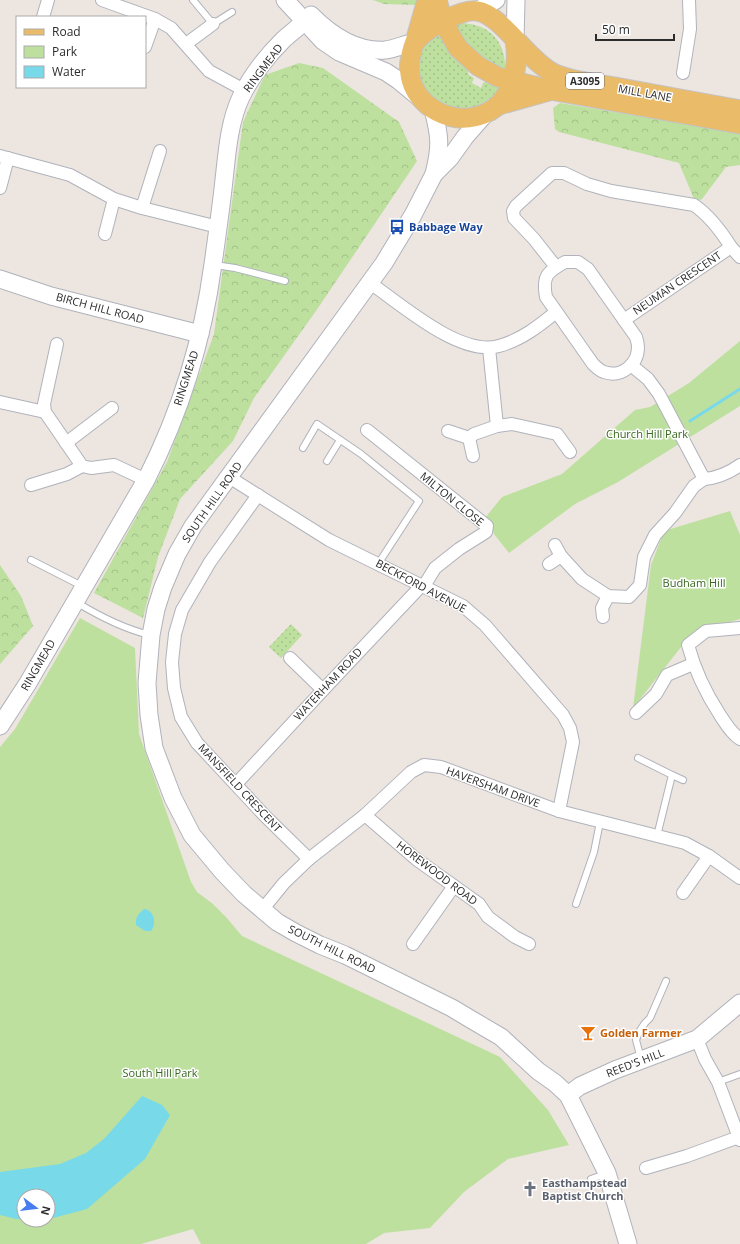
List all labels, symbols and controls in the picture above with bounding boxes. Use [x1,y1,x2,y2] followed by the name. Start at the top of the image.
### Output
[16,16,146,88] legend
[596,16,674,42] scale bar
[602,21,630,38] text: 50 m
[52,23,81,40] text: Road
[239,40,286,95] street label: RINGMEAD
[52,43,78,60] text: Park
[52,63,86,80] text: Water
[566,73,604,89] road number: A3095
[617,80,673,105] street label: MILL LANE
[388,218,406,236] bus stop icon: Babbage Way
[409,219,483,234] place label: Babbage Way
[630,247,724,318] street label: NEUMAN CRESCENT
[54,289,146,326] street label: BIRCH HILL ROAD
[170,348,201,407] street label: RINGMEAD
[606,426,688,441] park label: Church Hill Park
[178,458,245,545] street label: SOUTH HILL ROAD
[417,468,487,529] street label: MILTON CLOSE
[373,555,469,616] street label: BECKFORD AVENUE
[663,575,725,590] park label: Budham Hill
[17,636,58,693] street label: RINGMEAD
[290,644,365,723] street label: WATERHAM ROAD
[195,740,285,835] street label: MANSFIELD CRESCENT
[444,763,542,810] street label: HAVERSHAM DRIVE
[394,837,481,908] street label: HOREWOOD ROAD
[286,921,378,976] street label: SOUTH HILL ROAD
[579,1024,597,1042] bar icon: Golden Farmer
[600,1025,682,1040] place label: Golden Farmer
[604,1045,666,1080] street label: REED'S HILL
[122,1065,198,1080] park label: South Hill Park
[542,1175,627,1203] place label: Easthampstead Baptist Church
[521,1180,539,1198] church icon: Easthampstead Baptist Church
[16,1188,56,1228] north arrow
[38,1204,55,1217] text: N

